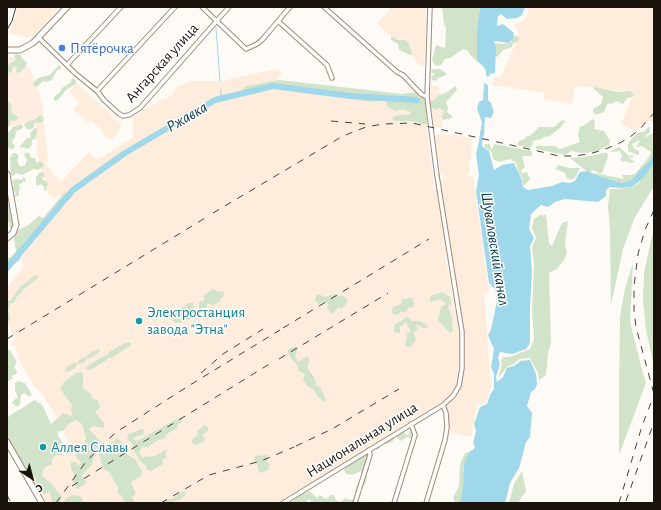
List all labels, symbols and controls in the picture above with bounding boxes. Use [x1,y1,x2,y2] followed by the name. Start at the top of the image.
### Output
[122,20,202,106] street label: Ангарская улица
[70,39,134,57] place label: Пятёрочка
[57,43,67,53] marker: Пятёрочка
[163,98,211,136] water label: Ржавка
[477,191,513,307] water label: Шуваловский канал
[147,303,245,338] place label: Электростанция завода "Этна"
[134,316,144,326] marker: Электростанция завода "Этна"
[303,398,421,482] street label: Национальная улица
[51,438,128,456] place label: Аллея Славы
[38,442,48,452] marker: Аллея Славы
[12,458,52,498] north arrow
[34,482,45,494] text: С

